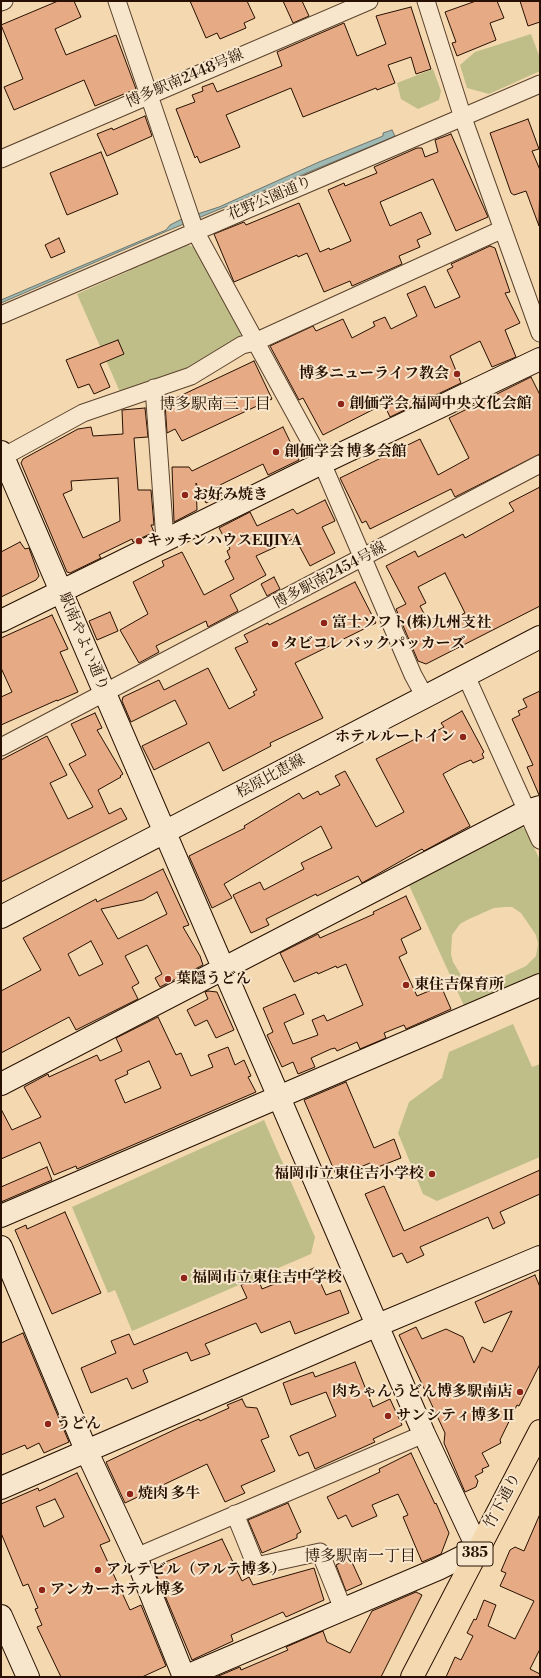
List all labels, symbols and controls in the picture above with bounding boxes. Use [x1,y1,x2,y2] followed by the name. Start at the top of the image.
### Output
[123,46,247,112] street label: 博多駅南2448号線
[225,173,315,225] street label: 花野公園通り
[299,365,449,383] place label: 博多ニューライフ教会
[452,369,462,379] marker: 博多ニューライフ教会
[159,395,271,415] district label: 博多駅南三丁目
[349,395,531,413] place label: 創価学会 福岡中央文化会館
[336,399,346,409] marker: 創価学会 福岡中央文化会館
[284,443,406,461] place label: 創価学会 博多会館
[271,447,281,457] marker: 創価学会 博多会館
[193,486,268,504] place label: お好み焼き
[180,490,190,500] marker: お好み焼き
[147,532,301,550] place label: キッチンハウスEIJIYA
[134,536,144,546] marker: キッチンハウスEIJIYA
[271,539,389,613] street label: 博多駅南2454号線
[54,590,112,694] street label: 駅南やよい通り
[332,614,491,632] place label: 富士ソフト(株)九州支社
[319,618,329,628] marker: 富士ソフト(株)九州支社
[283,635,465,653] place label: タビコレ バックパッカーズ
[270,639,280,649] marker: タビコレ バックパッカーズ
[335,728,455,746] place label: ホテルルートイン
[458,732,468,742] marker: ホテルルートイン
[234,751,308,803] street label: 桧原比恵線
[176,970,251,988] place label: 葉隠うどん
[163,974,173,984] marker: 葉隠うどん
[414,976,504,994] place label: 東住吉保育所
[401,980,411,990] marker: 東住吉保育所
[274,1165,424,1183] place label: 福岡市立東住吉小学校
[427,1169,437,1179] marker: 福岡市立東住吉小学校
[192,1269,342,1287] place label: 福岡市立東住吉中学校
[179,1273,189,1283] marker: 福岡市立東住吉中学校
[332,1383,512,1401] place label: 肉ちゃんうどん博多駅南店
[515,1387,525,1397] marker: 肉ちゃんうどん博多駅南店
[396,1407,516,1425] place label: サンシティ博多Ⅱ
[383,1411,393,1421] marker: サンシティ博多Ⅱ
[56,1415,101,1433] place label: うどん
[43,1419,53,1429] marker: うどん
[481,1470,525,1532] street label: 竹下通り
[138,1485,200,1503] place label: 焼肉 多牛
[125,1489,135,1499] marker: 焼肉 多牛
[457,1542,493,1566] road number: 385
[304,1547,416,1567] district label: 博多駅南一丁目
[106,1561,286,1579] place label: アルテビル（アルテ博多）
[93,1565,103,1575] marker: アルテビル（アルテ博多）
[50,1581,185,1599] place label: アンカーホテル博多
[37,1585,47,1595] marker: アンカーホテル博多

